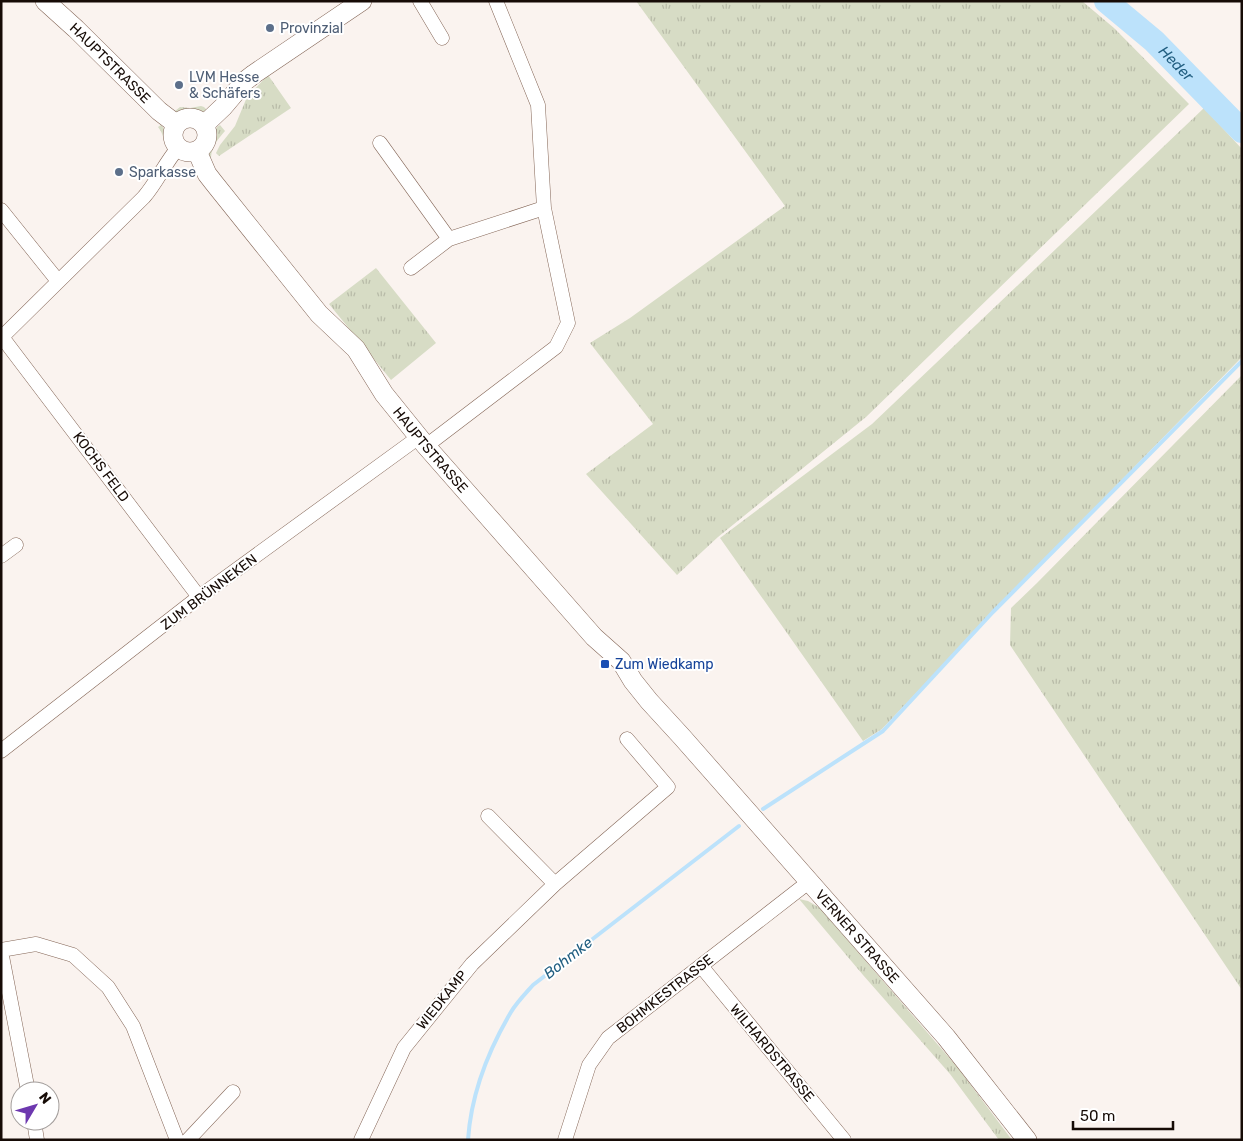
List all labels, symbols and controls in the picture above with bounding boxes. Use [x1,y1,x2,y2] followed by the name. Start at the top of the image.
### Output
[66,19,154,107] street label: HAUPTSTRASSE
[280,20,343,37] place label: Provinzial
[264,22,276,34] marker: Provinzial
[1155,42,1198,86] water label: Heder
[189,69,260,102] place label: LVM Hesse & Schäfers
[173,79,185,91] marker: LVM Hesse & Schäfers
[129,164,196,181] place label: Sparkasse
[113,166,125,178] marker: Sparkasse
[389,404,472,496] street label: HAUPTSTRASSE
[69,429,133,505] street label: KOCHS FELD
[158,550,260,634] street label: ZUM BRÜNNEKEN
[615,656,714,673] place label: Zum Wiedkamp
[599,658,611,670] marker: Zum Wiedkamp
[812,886,903,987] street label: VERNER STRASSE
[540,933,596,983] water label: Bohmke
[613,951,717,1037] street label: BOHMKESTRASSE
[413,967,471,1033] street label: WIEDKAMP
[726,1001,818,1105] street label: WILHARDSTRASSE
[10,1081,60,1131] north arrow
[35,1089,55,1108] text: N
[1073,1098,1173,1130] scale bar
[1080,1107,1115,1125] text: 50 m

